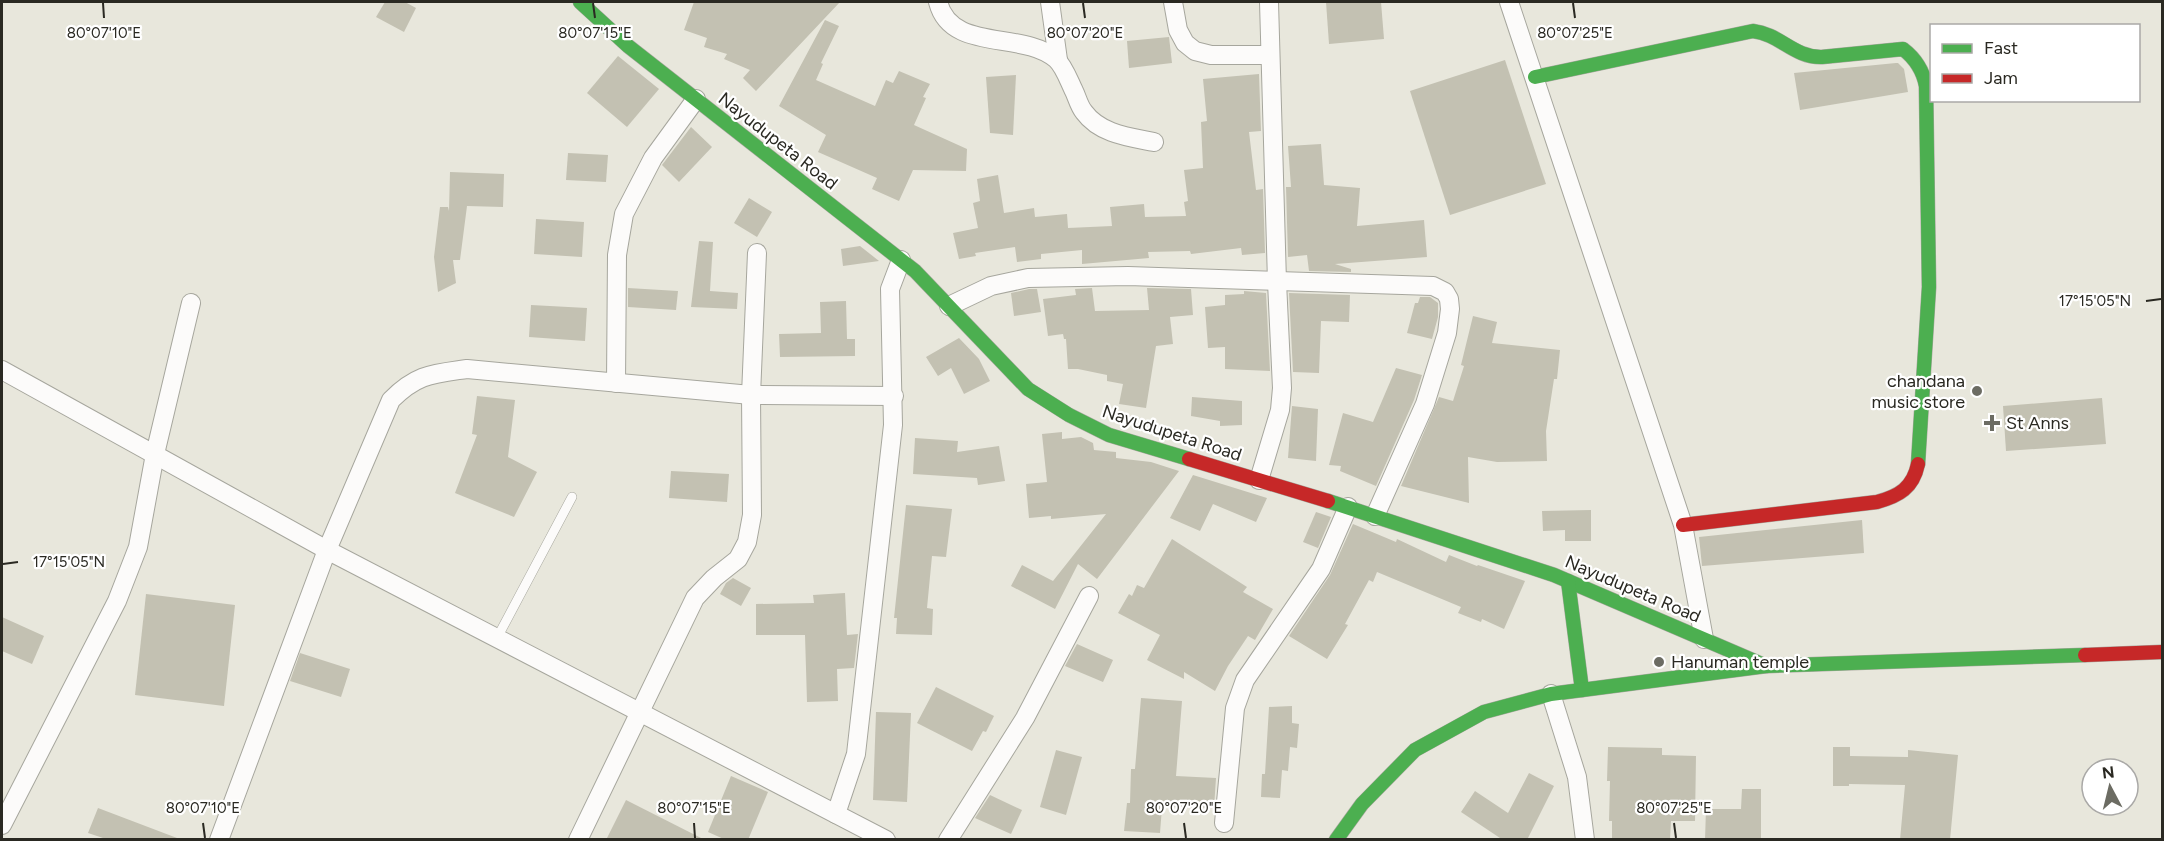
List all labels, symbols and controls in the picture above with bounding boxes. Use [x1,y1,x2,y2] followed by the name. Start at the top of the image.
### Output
[67,24,141,42] text: 80°07'10"E
[558,24,632,42] text: 80°07'15"E
[1047,24,1123,42] text: 80°07'20"E
[1537,24,1613,42] text: 80°07'25"E
[1930,24,2140,102] legend
[1984,37,2018,59] text: Fast
[1984,67,2018,89] text: Jam
[714,88,842,194] street label: Nayudupeta Road
[2059,292,2131,310] text: 17°15'05"N
[1871,370,1965,413] place label: chandana music store
[1970,384,1984,398] marker: chandana music store
[1099,400,1245,466] street label: Nayudupeta Road
[2006,412,2069,434] place label: St Anns
[1983,414,2001,432] marker: St Anns
[1562,550,1704,628] street label: Nayudupeta Road
[33,553,105,571] text: 17°15'05"N
[1671,651,1809,673] place label: Hanuman temple
[1652,655,1666,669] marker: Hanuman temple
[2080,757,2140,817] north arrow
[2101,762,2116,783] text: N
[166,799,240,817] text: 80°07'10"E
[657,799,731,817] text: 80°07'15"E
[1146,799,1222,817] text: 80°07'20"E
[1636,799,1712,817] text: 80°07'25"E

